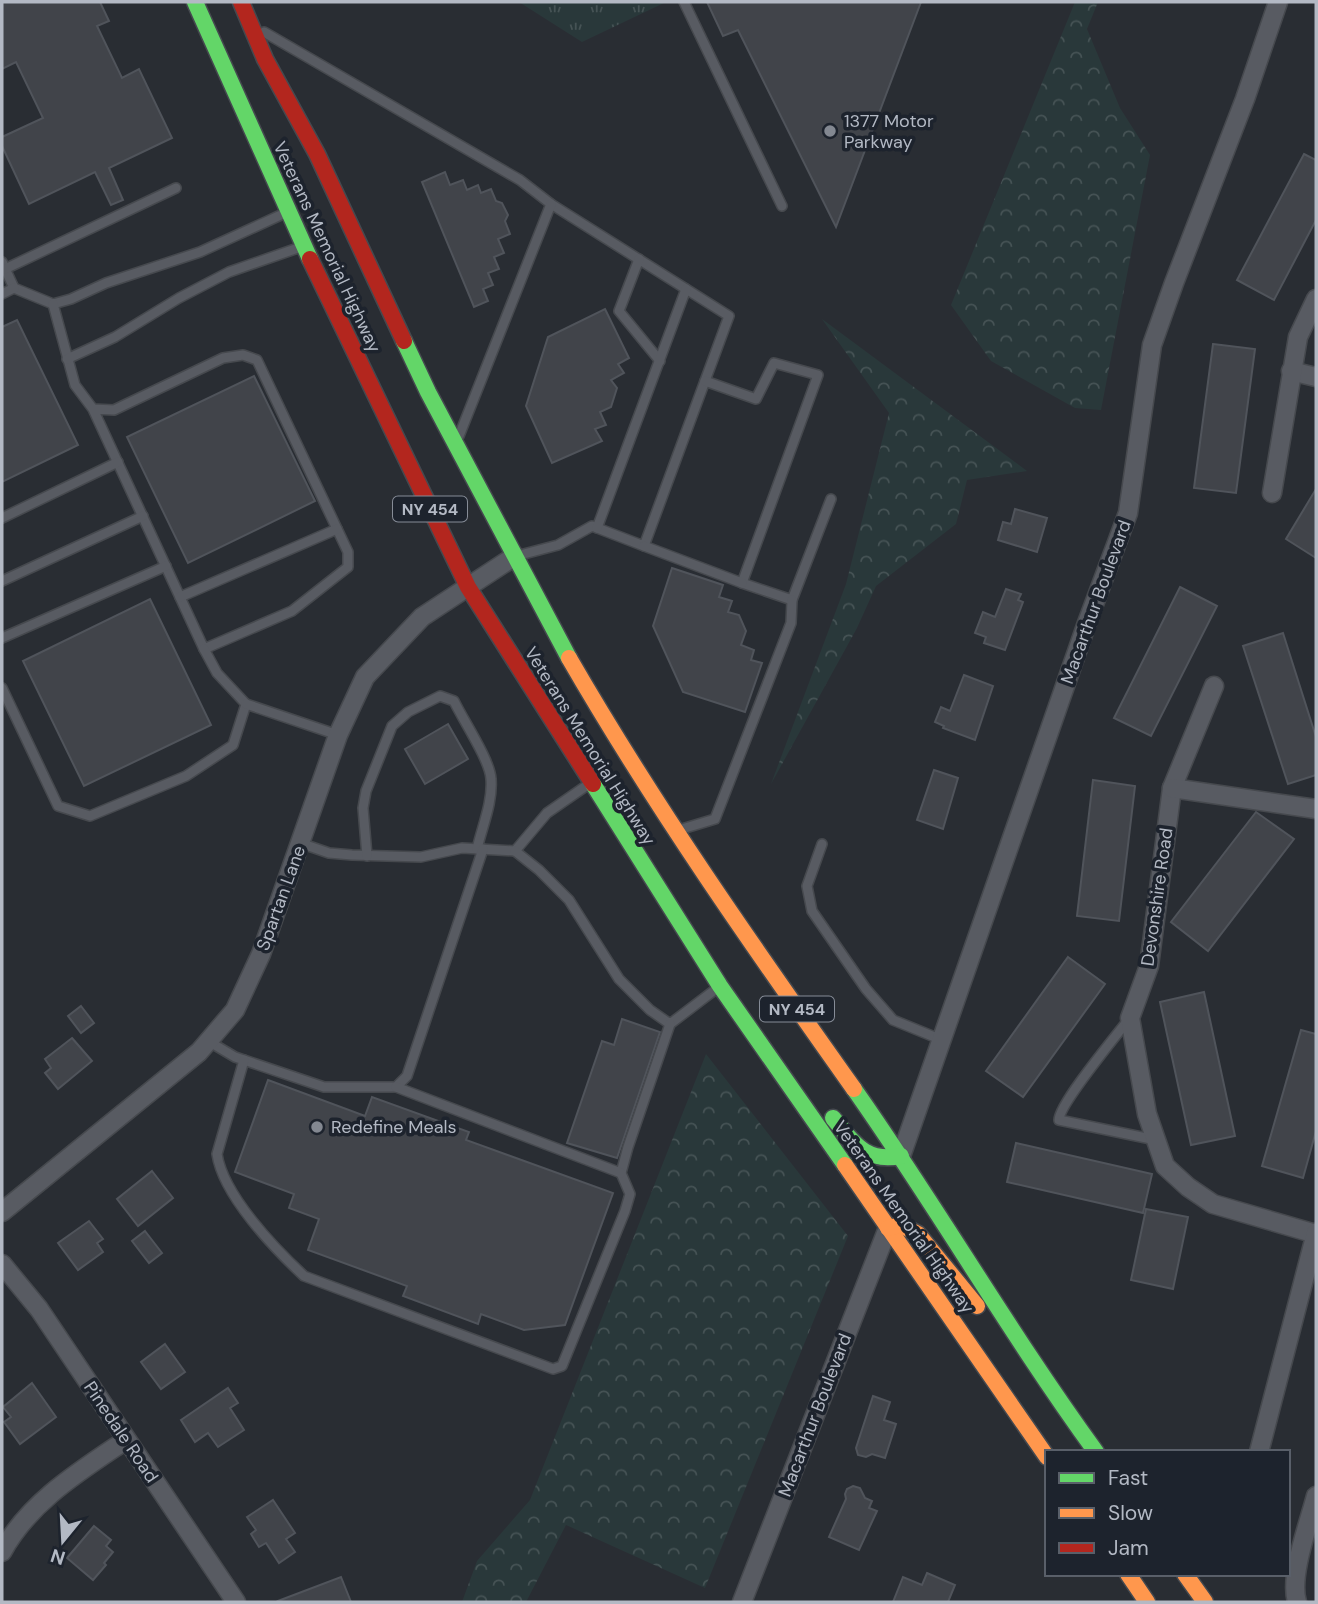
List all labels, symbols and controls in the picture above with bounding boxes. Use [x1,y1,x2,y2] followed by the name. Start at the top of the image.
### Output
[844,109,934,154] place label: 1377 Motor Parkway
[822,123,838,139] marker: 1377 Motor Parkway
[268,138,386,356] street label: Veterans Memorial Highway
[393,496,467,522] road number: NY 454
[1055,517,1137,687] street label: Macarthur Boulevard
[519,642,661,850] street label: Veterans Memorial Highway
[1135,826,1179,968] street label: Devonshire Road
[251,842,311,954] street label: Spartan Lane
[760,996,834,1021] road number: NY 454
[331,1115,457,1139] place label: Redefine Meals
[828,1116,980,1318] street label: Veterans Memorial Highway
[309,1119,325,1135] marker: Redefine Meals
[773,1330,857,1500] street label: Macarthur Boulevard
[78,1377,164,1487] street label: Pinedale Road
[1045,1450,1290,1576] legend
[1108,1464,1148,1492] text: Fast
[1108,1499,1153,1527] text: Slow
[28,1506,98,1576] north arrow
[1108,1534,1149,1562] text: Jam
[47,1543,68,1571] text: N

